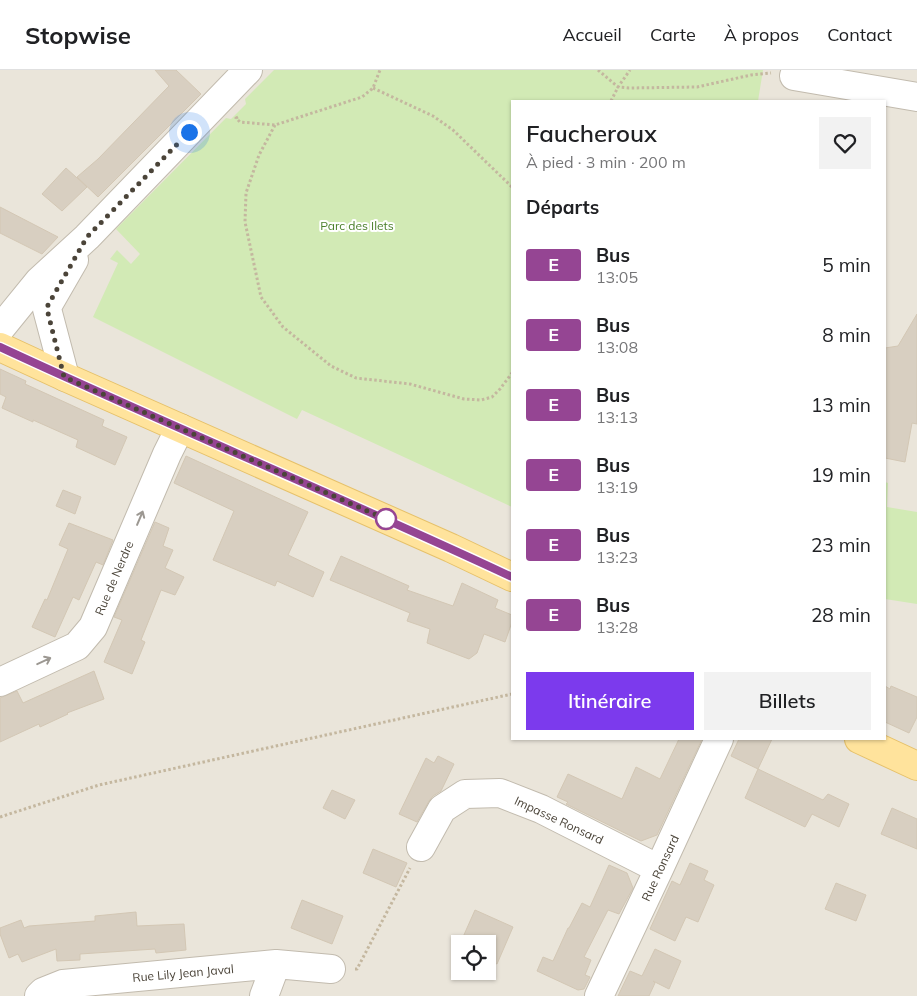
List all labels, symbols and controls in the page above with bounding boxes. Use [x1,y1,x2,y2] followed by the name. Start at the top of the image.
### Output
[25,20,131,50] text: Stopwise
[562,23,622,46] text: Accueil
[650,23,696,46] text: Carte
[724,23,799,46] text: À propos
[827,23,892,46] text: Contact
[819,117,871,169] button: heart
[526,118,657,148] text: Faucheroux
[177,120,202,145] your location
[526,152,686,172] text: À pied · 3 min · 200 m
[526,195,599,219] text: Départs
[320,218,394,233] park label: Parc des Ilets
[596,243,630,267] text: Bus
[548,253,559,276] text: E
[822,253,871,277] text: 5 min
[596,267,638,287] text: 13:05
[596,313,630,337] text: Bus
[548,323,559,346] text: E
[822,323,871,347] text: 8 min
[596,337,638,357] text: 13:08
[596,383,630,407] text: Bus
[548,393,559,416] text: E
[811,393,871,417] text: 13 min
[596,407,638,427] text: 13:13
[596,453,630,477] text: Bus
[548,463,559,486] text: E
[811,463,871,487] text: 19 min
[596,477,638,497] text: 13:19
[375,508,397,530] unlabelled marker
[135,511,145,526] one-way arrow
[596,523,630,547] text: Bus
[548,533,559,556] text: E
[811,533,871,557] text: 23 min
[92,538,136,618] street label: Rue de Nerdre
[596,547,638,567] text: 13:23
[596,593,630,617] text: Bus
[548,603,559,626] text: E
[811,603,871,627] text: 28 min
[596,617,638,637] text: 13:28
[36,656,51,666] one-way arrow
[526,672,694,730] button: Itinéraire
[704,672,871,730] button: Billets
[512,793,606,847] street label: Impasse Ronsard
[638,832,682,904] street label: Rue Ronsard
[451,935,496,980] map controls
[451,935,496,980] button: locate
[132,961,234,985] street label: Rue Lily Jean Javal

